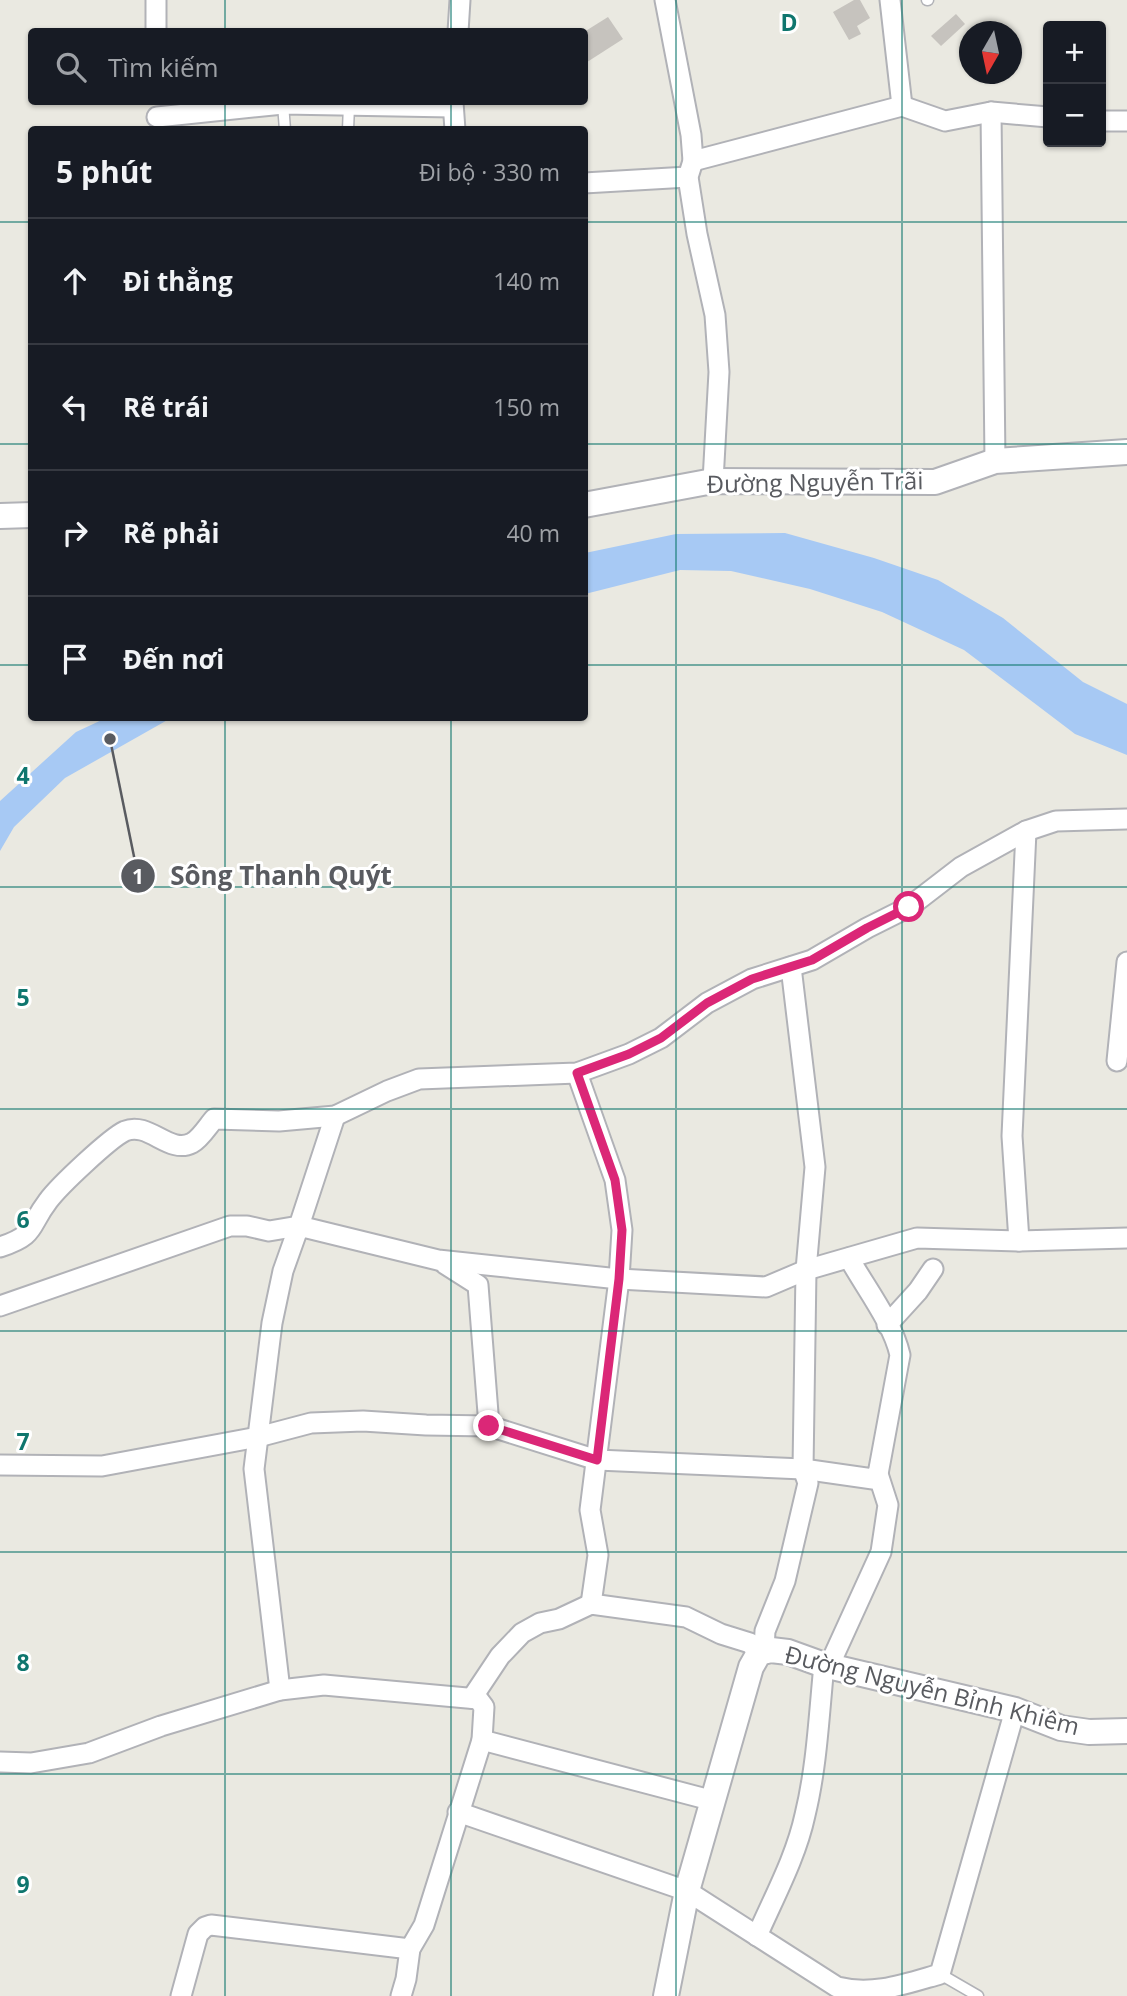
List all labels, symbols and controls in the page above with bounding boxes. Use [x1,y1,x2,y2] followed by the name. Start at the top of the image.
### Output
[780,6,798,38] text: D
[959,21,1022,84] north arrow
[1043,21,1106,147] map controls
[1043,21,1106,84] button: +
[28,28,588,105] search box
[52,48,90,86] icon: search
[108,49,219,85] text: Tìm kiếm
[1043,84,1106,147] button: −
[56,151,152,192] text: 5 phút
[419,156,560,188] text: Đi bộ · 330 m
[56,262,94,300] icon: ahead
[123,263,233,299] text: Đi thẳng
[493,265,560,297] text: 140 m
[56,388,94,426] icon: left
[123,389,209,425] text: Rẽ trái
[493,391,560,423] text: 150 m
[706,463,924,500] street label: Đường Nguyễn Trãi
[56,514,94,552] icon: right
[123,515,219,551] text: Rẽ phải
[506,517,560,549] text: 40 m
[56,640,94,678] icon: arrive
[123,641,224,677] text: Đến nơi
[16,759,30,791] text: 4
[121,853,405,900] callout: Sông Thanh Quýt
[170,857,392,893] text: Sông Thanh Quýt
[132,862,144,890] text: 1
[893,891,924,922] route start
[16,981,30,1013] text: 5
[16,1203,30,1235] text: 6
[473,1410,504,1441] route end
[16,1425,30,1457] text: 7
[782,1637,1083,1742] street label: Đường Nguyễn Bỉnh Khiêm
[16,1646,30,1678] text: 8
[16,1868,30,1900] text: 9

